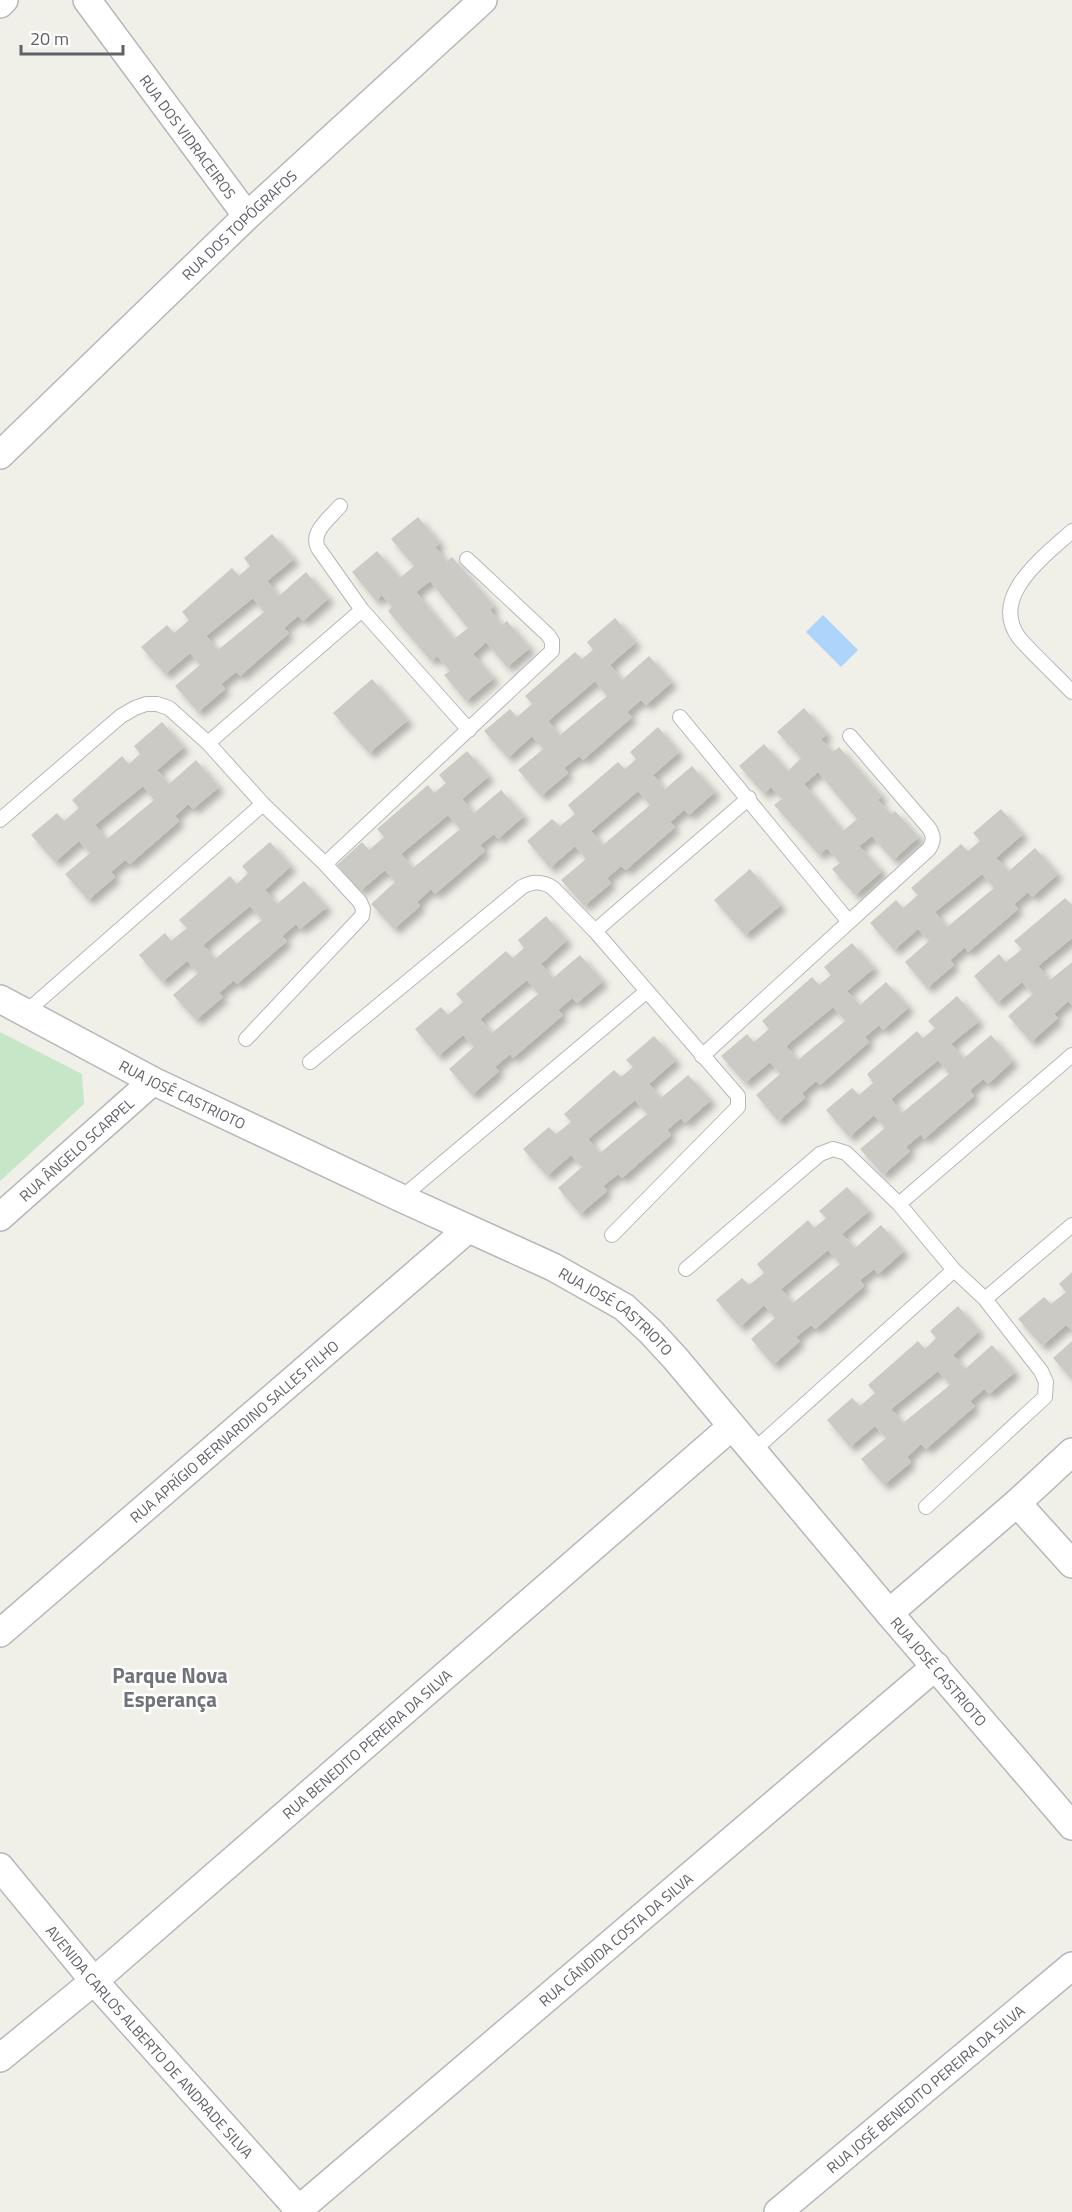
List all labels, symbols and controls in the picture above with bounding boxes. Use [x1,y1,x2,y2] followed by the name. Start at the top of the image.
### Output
[21,18,123,56] scale bar
[30,25,69,52] text: 20 m
[134,70,242,204] street label: RUA DOS VIDRACEIROS
[176,164,302,285] street label: RUA DOS TOPÓGRAFOS
[115,1054,250,1135] street label: RUA JOSÉ CASTRIOTO
[14,1092,139,1207] street label: RUA ÂNGELO SCARPEL
[554,1261,679,1360] street label: RUA JOSÉ CASTRIOTO
[124,1334,344,1528] street label: RUA APRÍGIO BERNARDINO SALLES FILHO
[885,1611,993,1731] street label: RUA JOSÉ CASTRIOTO
[112,1659,228,1715] district label: Parque Nova Esperança
[277,1663,457,1824] street label: RUA BENEDITO PEREIRA DA SILVA
[533,1867,698,2012] street label: RUA CÂNDIDA COSTA DA SILVA
[41,1920,259,2163] street label: AVENIDA CARLOS ALBERTO DE ANDRADE SILVA
[821,1999,1029,2179] street label: RUA JOSÉ BENEDITO PEREIRA DA SILVA

